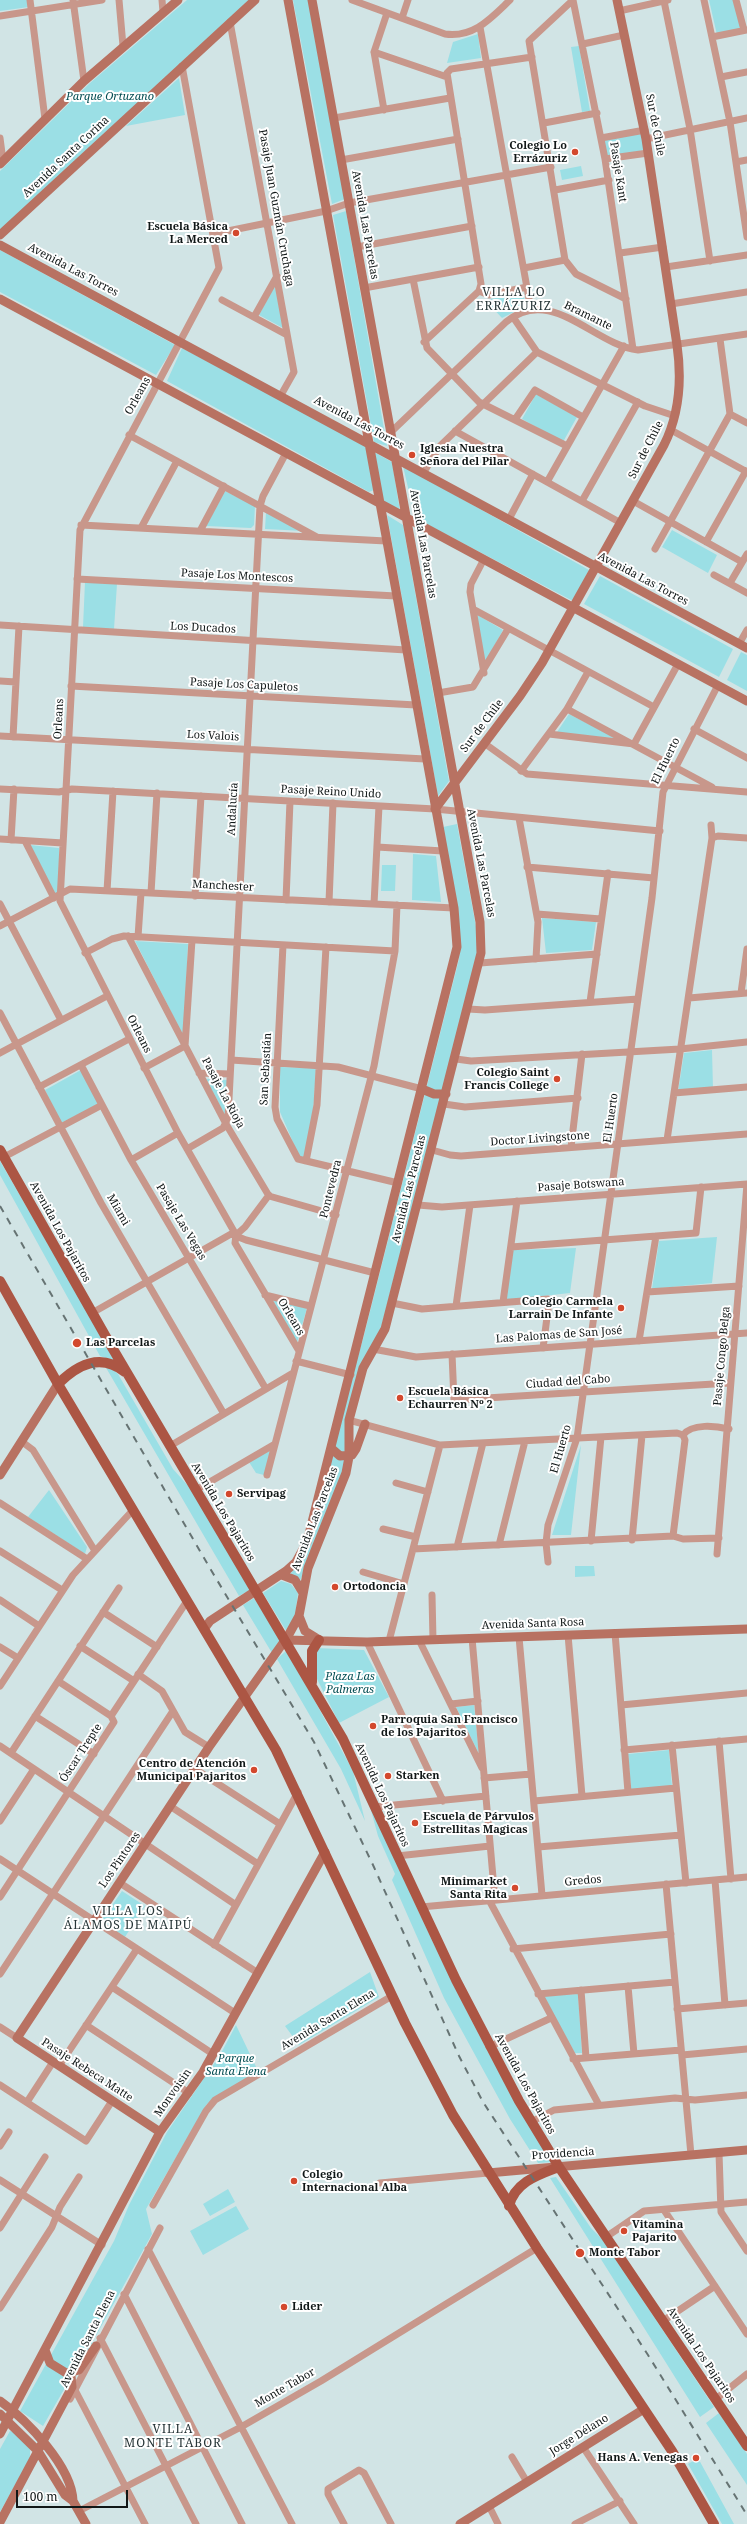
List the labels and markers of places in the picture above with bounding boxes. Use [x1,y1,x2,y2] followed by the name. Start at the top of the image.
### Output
[509,139,567,165] place label: Colegio Lo Errázuriz
[570,147,580,157] marker: Colegio Lo Errázuriz
[147,220,228,246] place label: Escuela Básica La Merced
[231,228,241,238] marker: Escuela Básica La Merced
[420,442,509,468] place label: Iglesia Nuestra Señora del Pilar
[407,450,417,460] marker: Iglesia Nuestra Señora del Pilar
[464,1066,549,1092] place label: Colegio Saint Francis College
[552,1074,562,1084] marker: Colegio Saint Francis College
[509,1295,613,1321] place label: Colegio Carmela Larrain De Infante
[616,1303,626,1313] marker: Colegio Carmela Larrain De Infante
[86,1336,155,1350] place label: Las Parcelas
[71,1337,83,1349] marker: Las Parcelas
[408,1385,493,1411] place label: Escuela Básica Echaurren Nº 2
[395,1393,405,1403] marker: Escuela Básica Echaurren Nº 2
[237,1487,286,1501] place label: Servipag
[224,1489,234,1499] marker: Servipag
[343,1580,406,1594] place label: Ortodoncia
[330,1582,340,1592] marker: Ortodoncia
[381,1713,518,1739] place label: Parroquia San Francisco de los Pajaritos
[368,1721,378,1731] marker: Parroquia San Francisco de los Pajaritos
[137,1757,246,1783] place label: Centro de Atención Municipal Pajaritos
[249,1765,259,1775] marker: Centro de Atención Municipal Pajaritos
[396,1769,440,1783] place label: Starken
[383,1771,393,1781] marker: Starken
[423,1810,534,1836] place label: Escuela de Párvulos Estrellitas Magicas
[410,1818,420,1828] marker: Escuela de Párvulos Estrellitas Magicas
[441,1875,507,1901] place label: Minimarket Santa Rita
[510,1883,520,1893] marker: Minimarket Santa Rita
[302,2168,407,2194] place label: Colegio Internacional Alba
[289,2176,299,2186] marker: Colegio Internacional Alba
[632,2218,683,2244] place label: Vitamina Pajarito
[619,2226,629,2236] marker: Vitamina Pajarito
[589,2246,660,2260] place label: Monte Tabor
[574,2247,586,2259] marker: Monte Tabor
[292,2300,322,2314] place label: Lider
[279,2302,289,2312] marker: Lider
[598,2451,688,2465] place label: Hans A. Venegas
[691,2453,701,2463] marker: Hans A. Venegas

